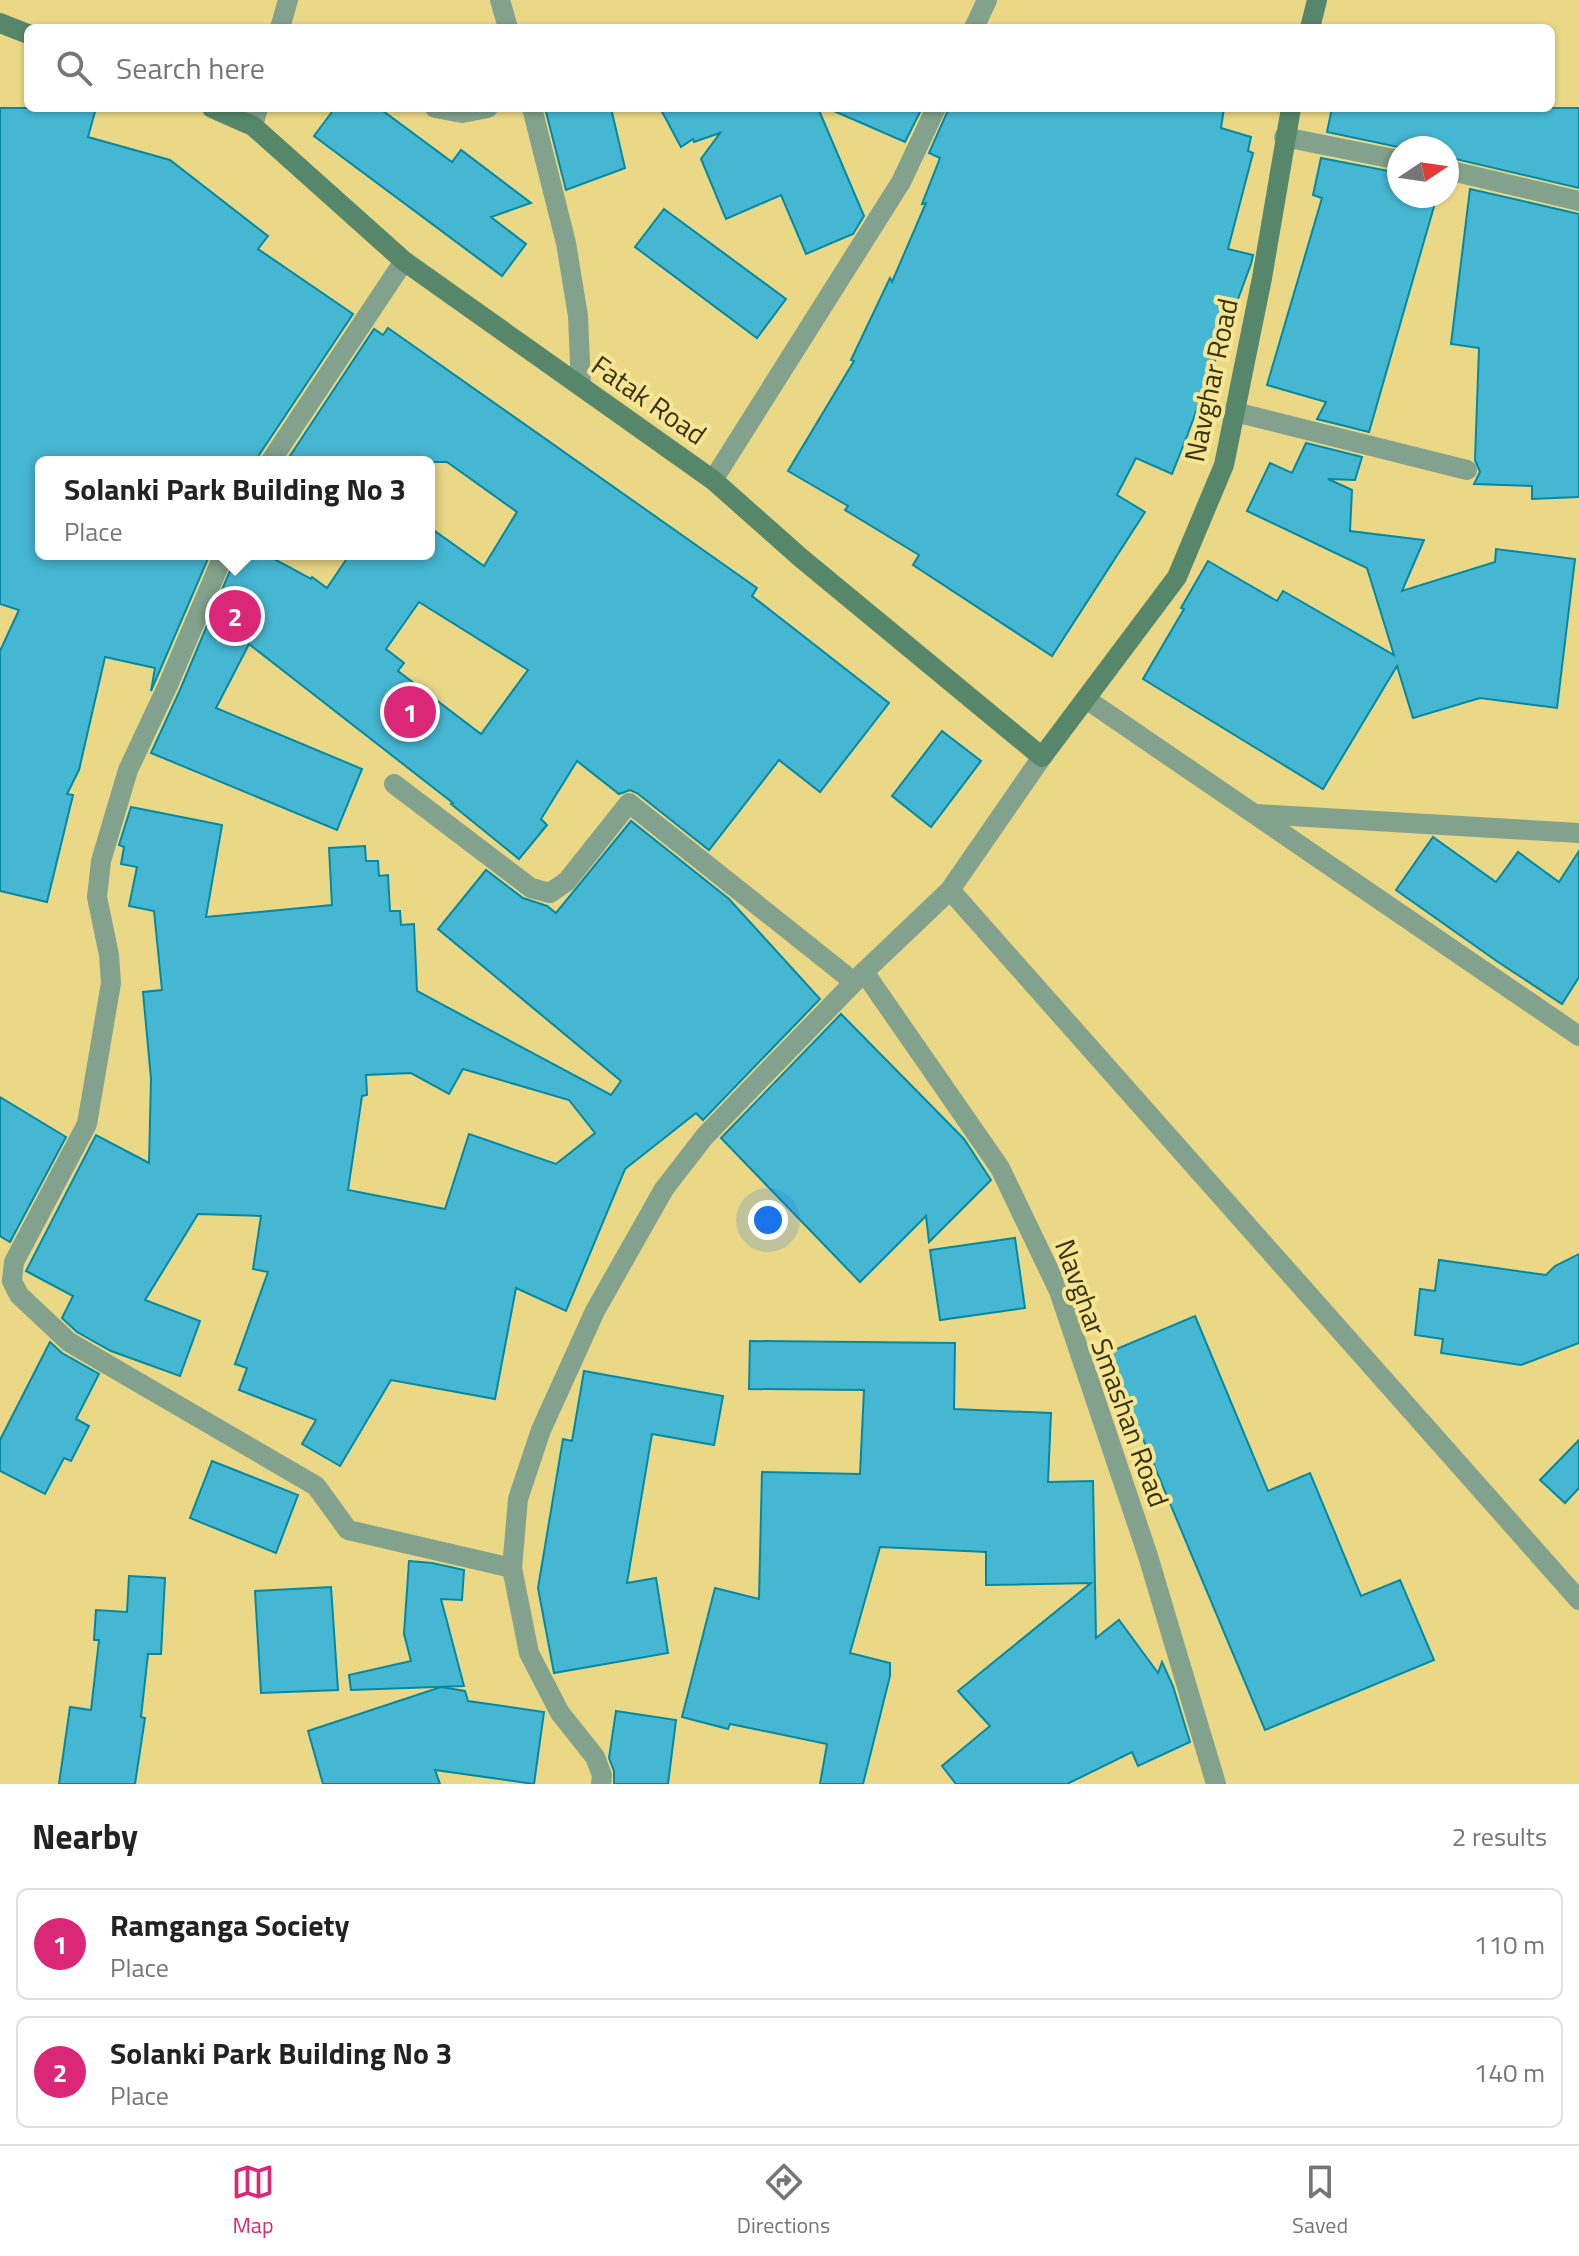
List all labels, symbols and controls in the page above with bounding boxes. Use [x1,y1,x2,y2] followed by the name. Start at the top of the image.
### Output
[24,24,1555,112] search box
[116,45,265,91] text: Search here
[52,46,96,90] icon: search
[1387,136,1459,208] north arrow
[1172,294,1249,466] street label: Navghar Road
[583,344,716,455] street label: Fatak Road
[35,456,435,560] popup
[64,466,406,512] text: Solanki Park Building No 3
[64,512,123,551] text: Place
[209,586,261,646] pin: 2
[384,682,436,742] pin: 1
[748,1200,788,1240] your location
[1044,1233,1181,1513] street label: Navghar Smashan Road
[32,1810,138,1862] text: Nearby
[1452,1817,1547,1856] text: 2 results
[110,1902,349,1948] text: Ramganga Society
[53,1925,67,1964] text: 1
[1474,1925,1545,1964] text: 110 m
[110,1948,169,1987] text: Place
[110,2030,452,2076] text: Solanki Park Building No 3
[53,2053,67,2092] text: 2
[1474,2053,1545,2092] text: 140 m
[110,2076,169,2115] text: Place
[231,2160,275,2242] tab: Map
[737,2160,830,2242] tab: Directions
[1292,2160,1348,2242] tab: Saved

